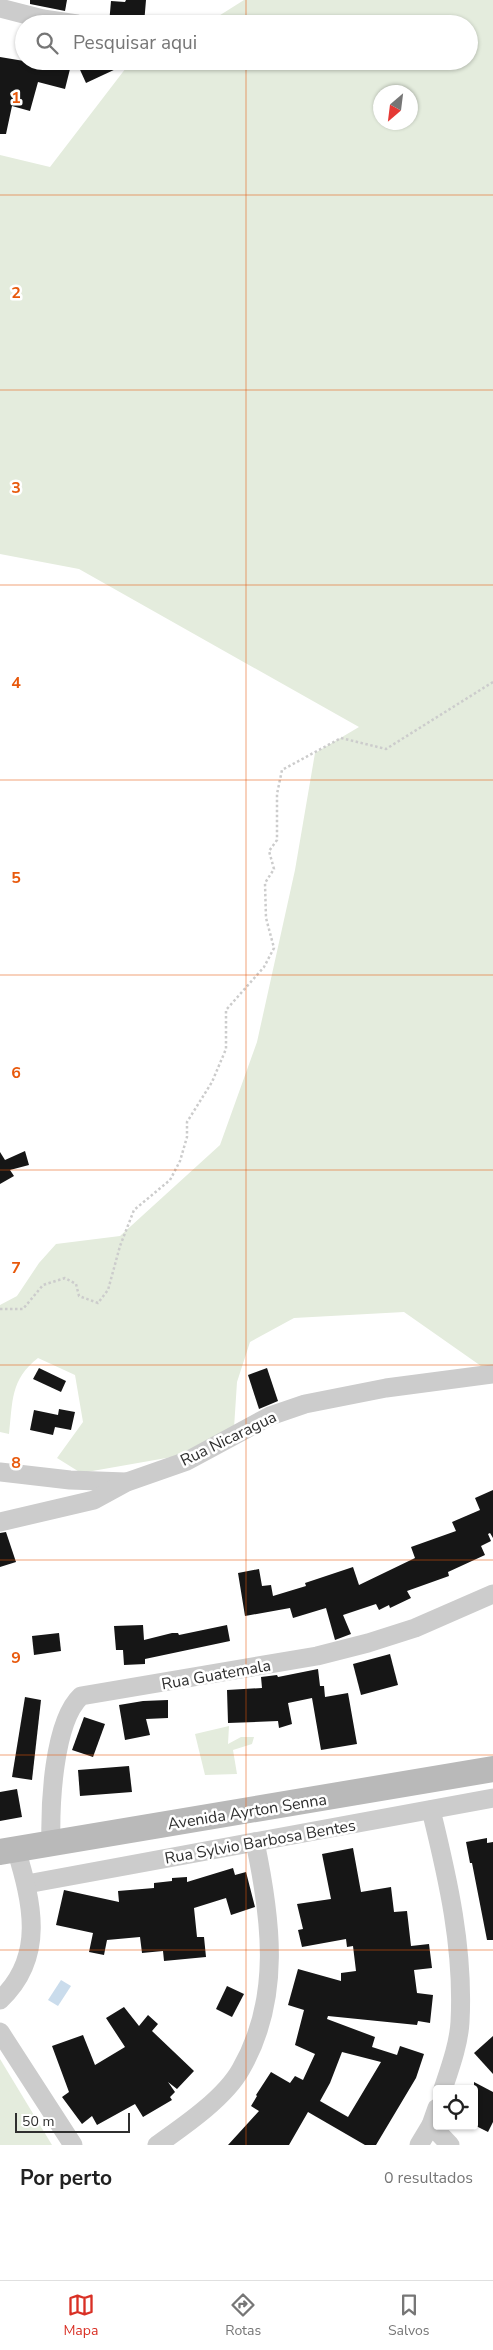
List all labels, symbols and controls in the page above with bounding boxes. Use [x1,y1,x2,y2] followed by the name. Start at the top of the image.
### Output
[15,15,478,70] search box
[33,29,61,57] icon: search
[73,30,197,56] text: Pesquisar aqui
[373,85,418,130] north arrow
[11,87,21,109] text: 1
[11,282,21,304] text: 2
[11,477,21,499] text: 3
[11,672,21,694] text: 4
[11,867,21,889] text: 5
[11,1062,21,1084] text: 6
[11,1257,21,1279] text: 7
[177,1406,280,1472] street label: Rua Nicaragua
[11,1452,21,1474] text: 8
[11,1647,21,1669] text: 9
[160,1655,273,1695] street label: Rua Guatemala
[166,1789,328,1835] street label: Avenida Ayrton Senna
[163,1814,357,1870] street label: Rua Sylvio Barbosa Bentes
[433,2085,478,2130] map controls
[433,2085,478,2130] button: locate
[15,2110,130,2133] scale bar
[22,2112,54,2131] text: 50 m
[20,2164,112,2192] text: Por perto
[384,2167,473,2189] text: 0 resultados
[63,2291,98,2340] tab: Mapa
[225,2291,261,2340] tab: Rotas
[388,2291,430,2340] tab: Salvos

